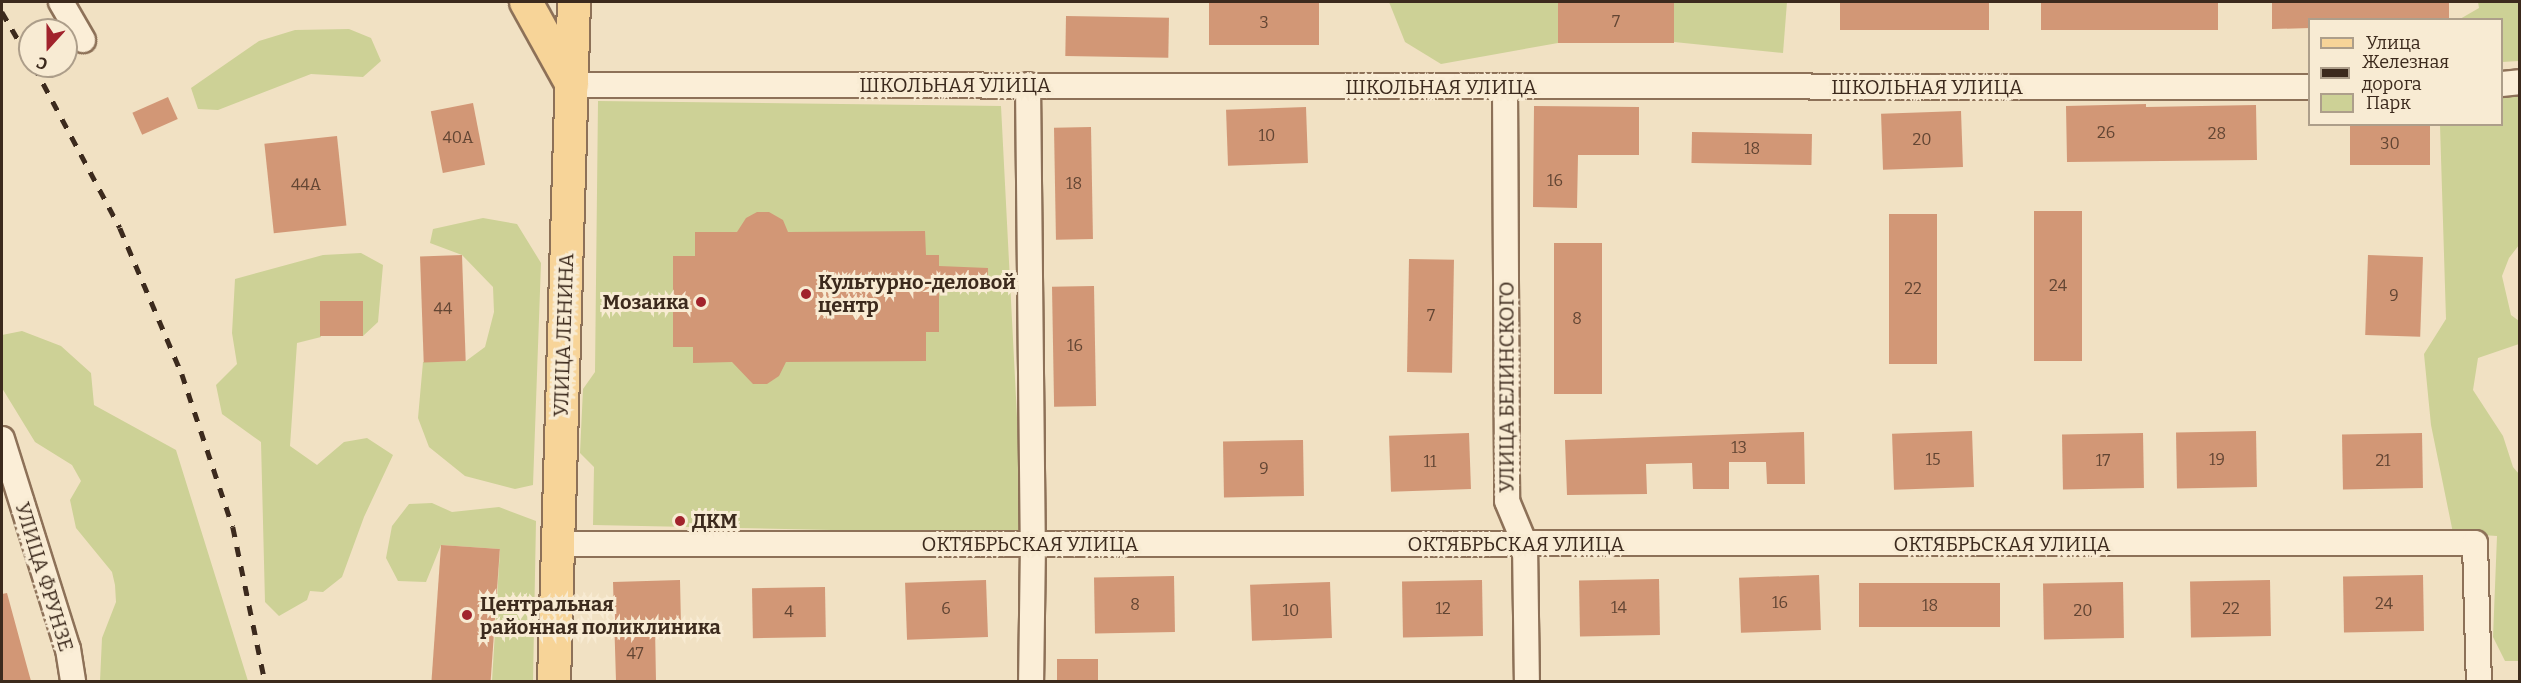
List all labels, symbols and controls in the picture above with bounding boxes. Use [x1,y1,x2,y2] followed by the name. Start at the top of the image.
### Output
[1612,12,1620,32] house number: 7
[1259,13,1269,33] house number: 3
[18,18,78,78] north arrow
[2308,18,2503,126] legend
[2366,32,2421,54] text: Улица
[2362,51,2449,95] text: Железная дорога
[34,53,50,74] text: С
[859,73,1051,97] street label: ШКОЛЬНАЯ УЛИЦА
[1345,75,1537,99] street label: ШКОЛЬНАЯ УЛИЦА
[1831,75,2023,99] street label: ШКОЛЬНАЯ УЛИЦА
[2366,92,2411,114] text: Парк
[2097,123,2115,143] house number: 26
[2208,124,2226,144] house number: 28
[1259,126,1275,146] house number: 10
[443,128,473,148] house number: 40А
[1913,130,1931,150] house number: 20
[2380,134,2400,154] house number: 30
[1744,139,1760,159] house number: 18
[1547,171,1563,191] house number: 16
[1066,174,1082,194] house number: 18
[291,175,321,195] house number: 44А
[549,253,579,417] street label: УЛИЦА ЛЕНИНА
[818,270,1016,317] place label: Культурно-деловой центр
[2049,276,2067,296] house number: 24
[1904,279,1922,299] house number: 22
[1495,281,1519,493] street label: УЛИЦА БЕЛИНСКОГО
[2389,286,2399,306] house number: 9
[799,287,813,301] marker: Культурно-деловой центр
[603,290,689,314] place label: Мозаика
[694,295,708,309] marker: Мозаика
[434,299,452,319] house number: 44
[1427,306,1435,326] house number: 7
[1572,309,1582,329] house number: 8
[1067,336,1083,356] house number: 16
[1731,438,1747,458] house number: 13
[1925,450,1941,470] house number: 15
[2209,450,2225,470] house number: 19
[2096,451,2110,471] house number: 17
[2375,451,2391,471] house number: 21
[1424,452,1436,472] house number: 11
[1259,459,1269,479] house number: 9
[10,500,78,654] street label: УЛИЦА ФРУНЗЕ
[692,509,737,533] place label: ДКМ
[673,514,687,528] marker: ДКМ
[922,532,1138,556] street label: ОКТЯБРЬСКАЯ УЛИЦА
[1408,532,1624,556] street label: ОКТЯБРЬСКАЯ УЛИЦА
[1894,532,2110,556] street label: ОКТЯБРЬСКАЯ УЛИЦА
[480,592,721,639] place label: Центральная районная поликлиника
[1772,593,1788,613] house number: 16
[2375,594,2393,614] house number: 24
[1130,595,1140,615] house number: 8
[1922,596,1938,616] house number: 18
[1611,598,1627,618] house number: 14
[941,599,951,619] house number: 6
[1435,599,1451,619] house number: 12
[2222,599,2240,619] house number: 22
[1283,601,1299,621] house number: 10
[2074,601,2092,621] house number: 20
[784,602,794,622] house number: 4
[458,606,476,624] marker: Центральная районная поликлиника
[626,644,644,664] house number: 47

